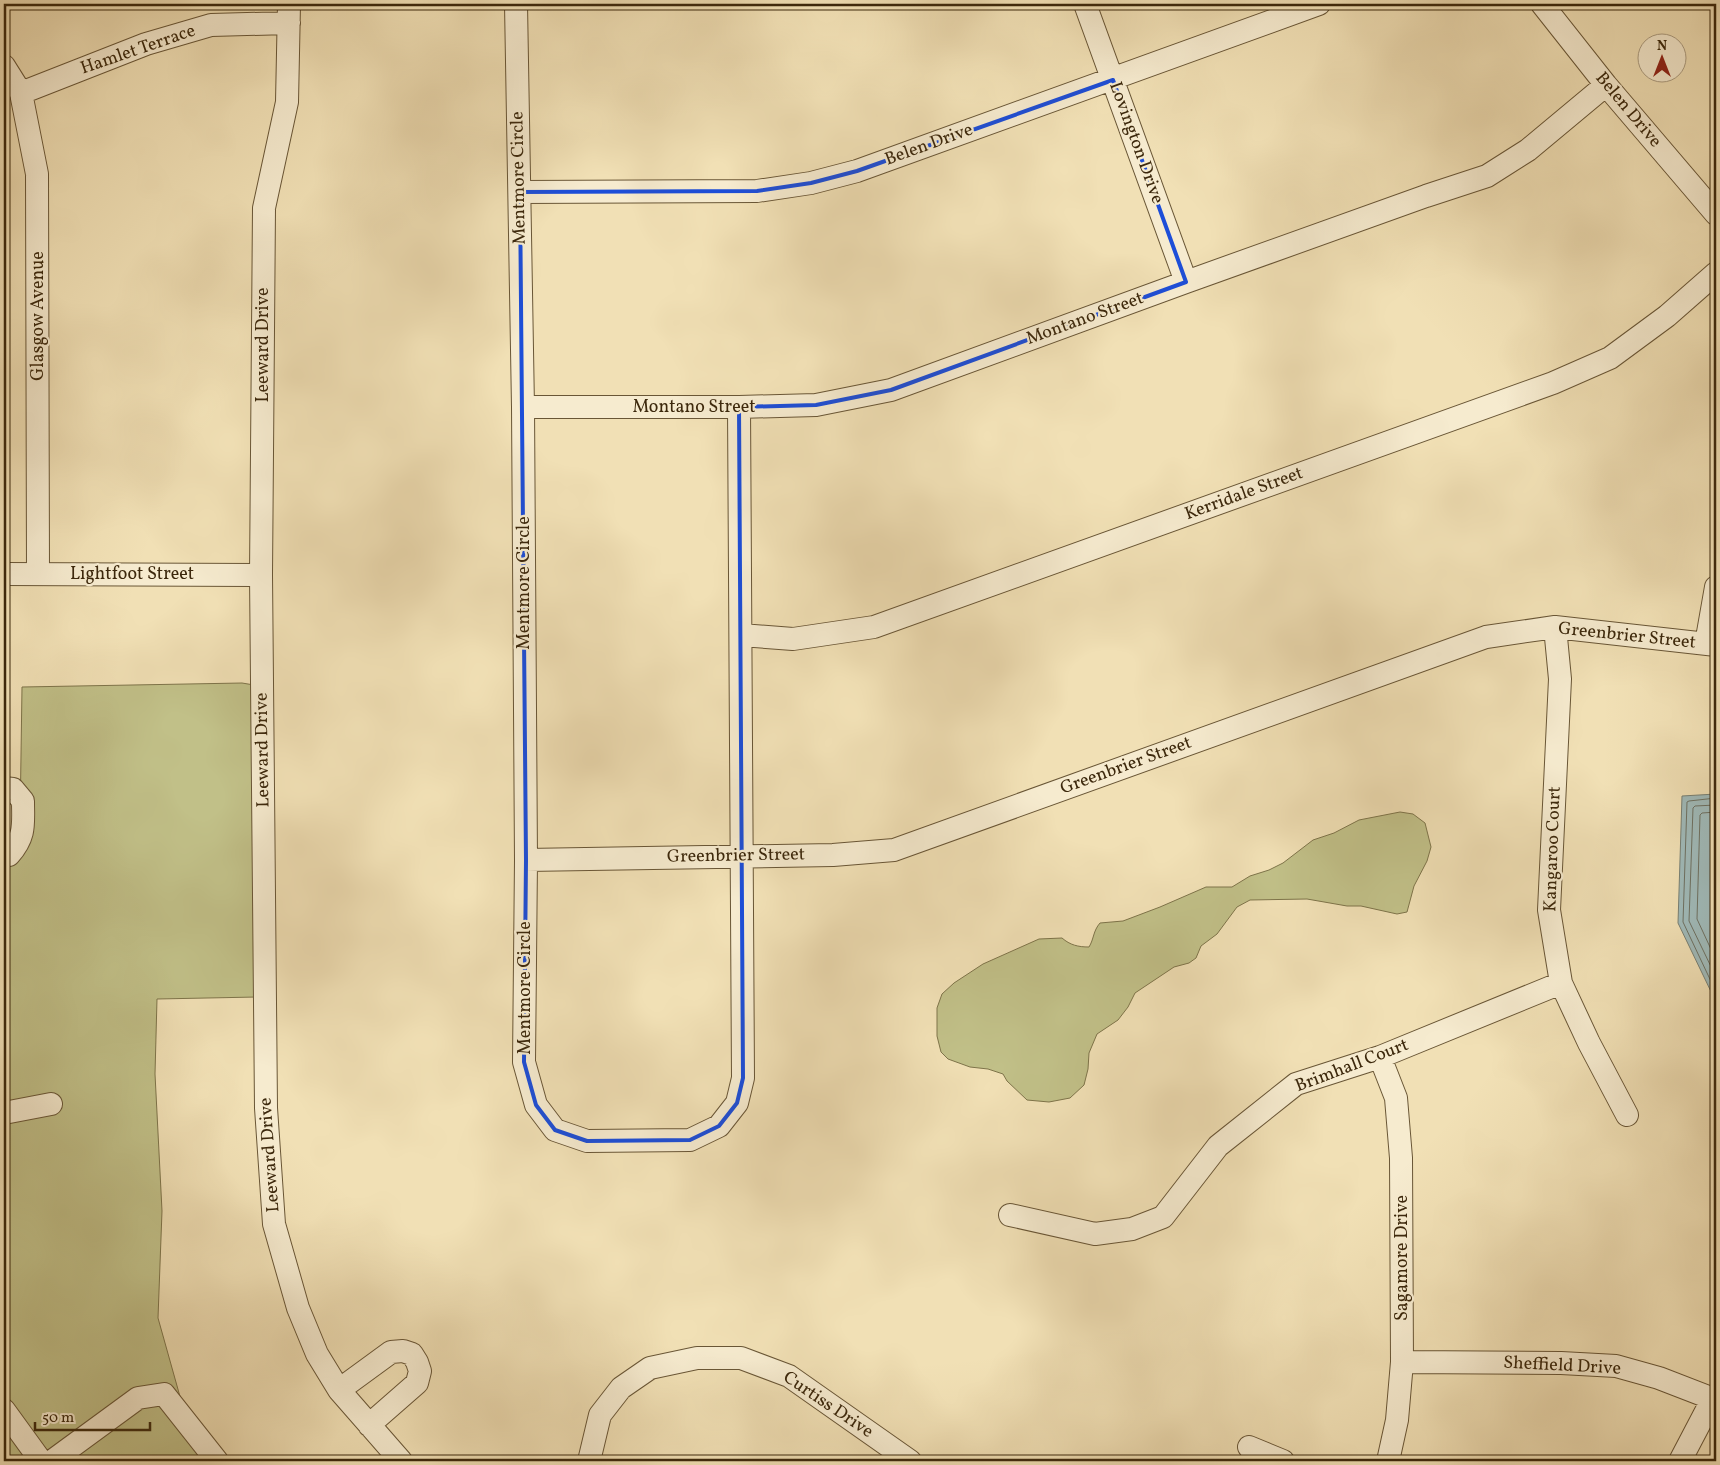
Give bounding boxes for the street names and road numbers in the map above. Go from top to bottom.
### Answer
street label: Hamlet Terrace [77,19,199,81]
street label: Belen Drive [1589,67,1667,153]
street label: Lovington Drive [1102,78,1170,208]
street label: Mentmore Circle [505,111,533,245]
street label: Belen Drive [882,118,976,172]
street label: Glasgow Avenue [26,251,51,381]
street label: Montano Street [1023,286,1147,352]
street label: Leeward Drive [251,287,276,403]
street label: Montano Street [632,395,756,420]
street label: Kerridale Street [1181,461,1307,527]
street label: Mentmore Circle [512,516,537,650]
street label: Lightfoot Street [70,562,194,587]
street label: Greenbrier Street [1557,616,1697,656]
street label: Leeward Drive [249,692,277,808]
street label: Greenbrier Street [1057,731,1195,801]
street label: Kangaroo Court [1538,786,1568,912]
street label: Greenbrier Street [667,842,805,870]
street label: Mentmore Circle [513,921,538,1055]
street label: Brimhall Court [1292,1033,1412,1099]
street label: Leeward Drive [254,1097,286,1213]
street label: Sagamore Drive [1390,1195,1415,1321]
street label: Sheffield Drive [1502,1350,1622,1382]
street label: Curtiss Drive [778,1366,878,1444]

